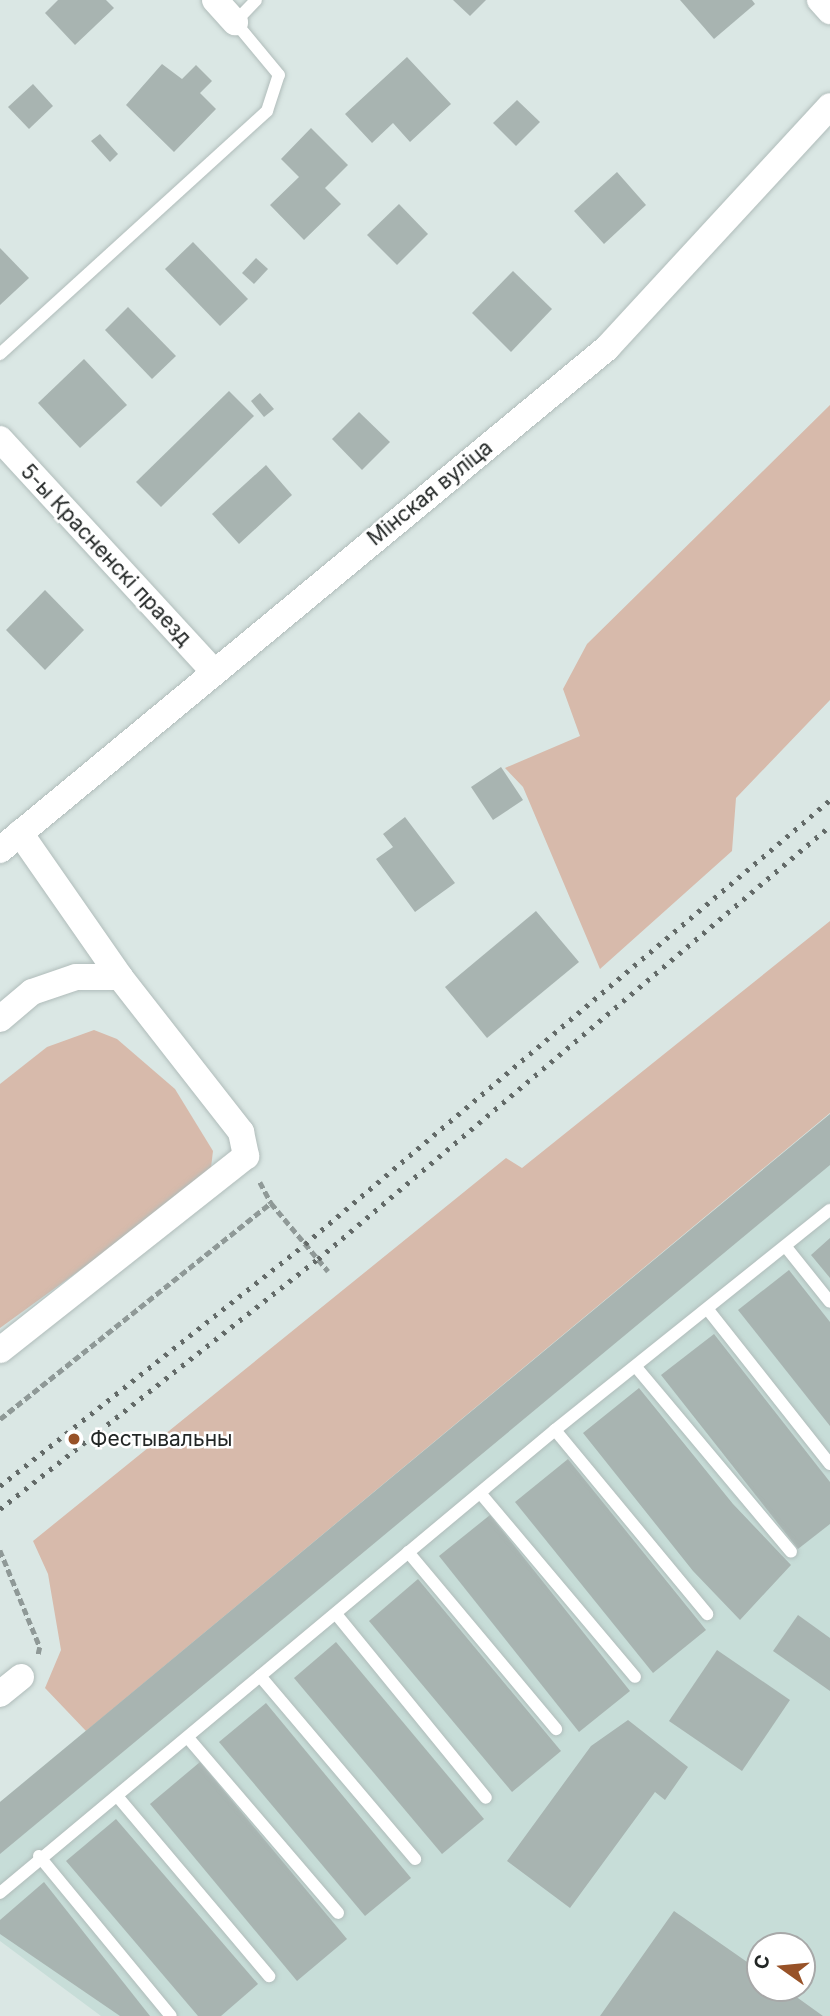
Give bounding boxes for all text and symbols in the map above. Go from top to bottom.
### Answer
street label: Мінская вуліца [362,435,498,551]
street label: 5-ы Красненскі праезд [15,459,197,651]
place label: Фестывальны [90,1426,233,1452]
marker: Фестывальны [64,1429,84,1449]
north arrow [746,1932,816,2002]
text: С [749,1952,775,1972]

